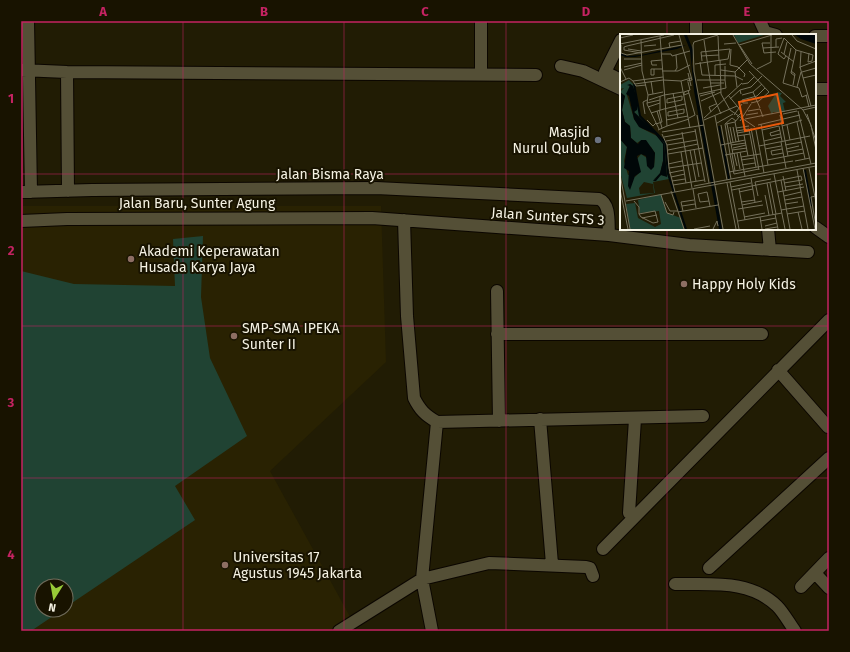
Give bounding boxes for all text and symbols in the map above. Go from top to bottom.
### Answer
text: A [98,4,107,19]
text: B [260,4,268,19]
text: C [421,4,429,19]
text: D [582,4,591,19]
text: E [744,4,751,19]
inset map [620,34,816,230]
text: 1 [8,91,14,106]
place label: Masjid Nurul Qulub [513,124,590,157]
marker: Masjid Nurul Qulub [593,135,603,145]
street label: Jalan Bisma Raya [276,166,384,183]
street label: Jalan Baru, Sunter Agung [119,195,276,212]
street label: Jalan Sunter STS 3 [491,204,605,229]
text: 2 [8,243,15,258]
place label: Akademi Keperawatan Husada Karya Jaya [139,243,280,276]
marker: Akademi Keperawatan Husada Karya Jaya [126,254,136,264]
place label: Happy Holy Kids [692,276,796,293]
marker: Happy Holy Kids [679,279,689,289]
place label: SMP-SMA IPEKA Sunter II [242,320,340,353]
marker: SMP-SMA IPEKA Sunter II [229,331,239,341]
text: 3 [7,395,15,410]
text: 4 [7,547,15,562]
place label: Universitas 17 Agustus 1945 Jakarta [233,549,362,582]
marker: Universitas 17 Agustus 1945 Jakarta [220,560,230,570]
north arrow [34,578,74,618]
text: N [47,600,57,614]

